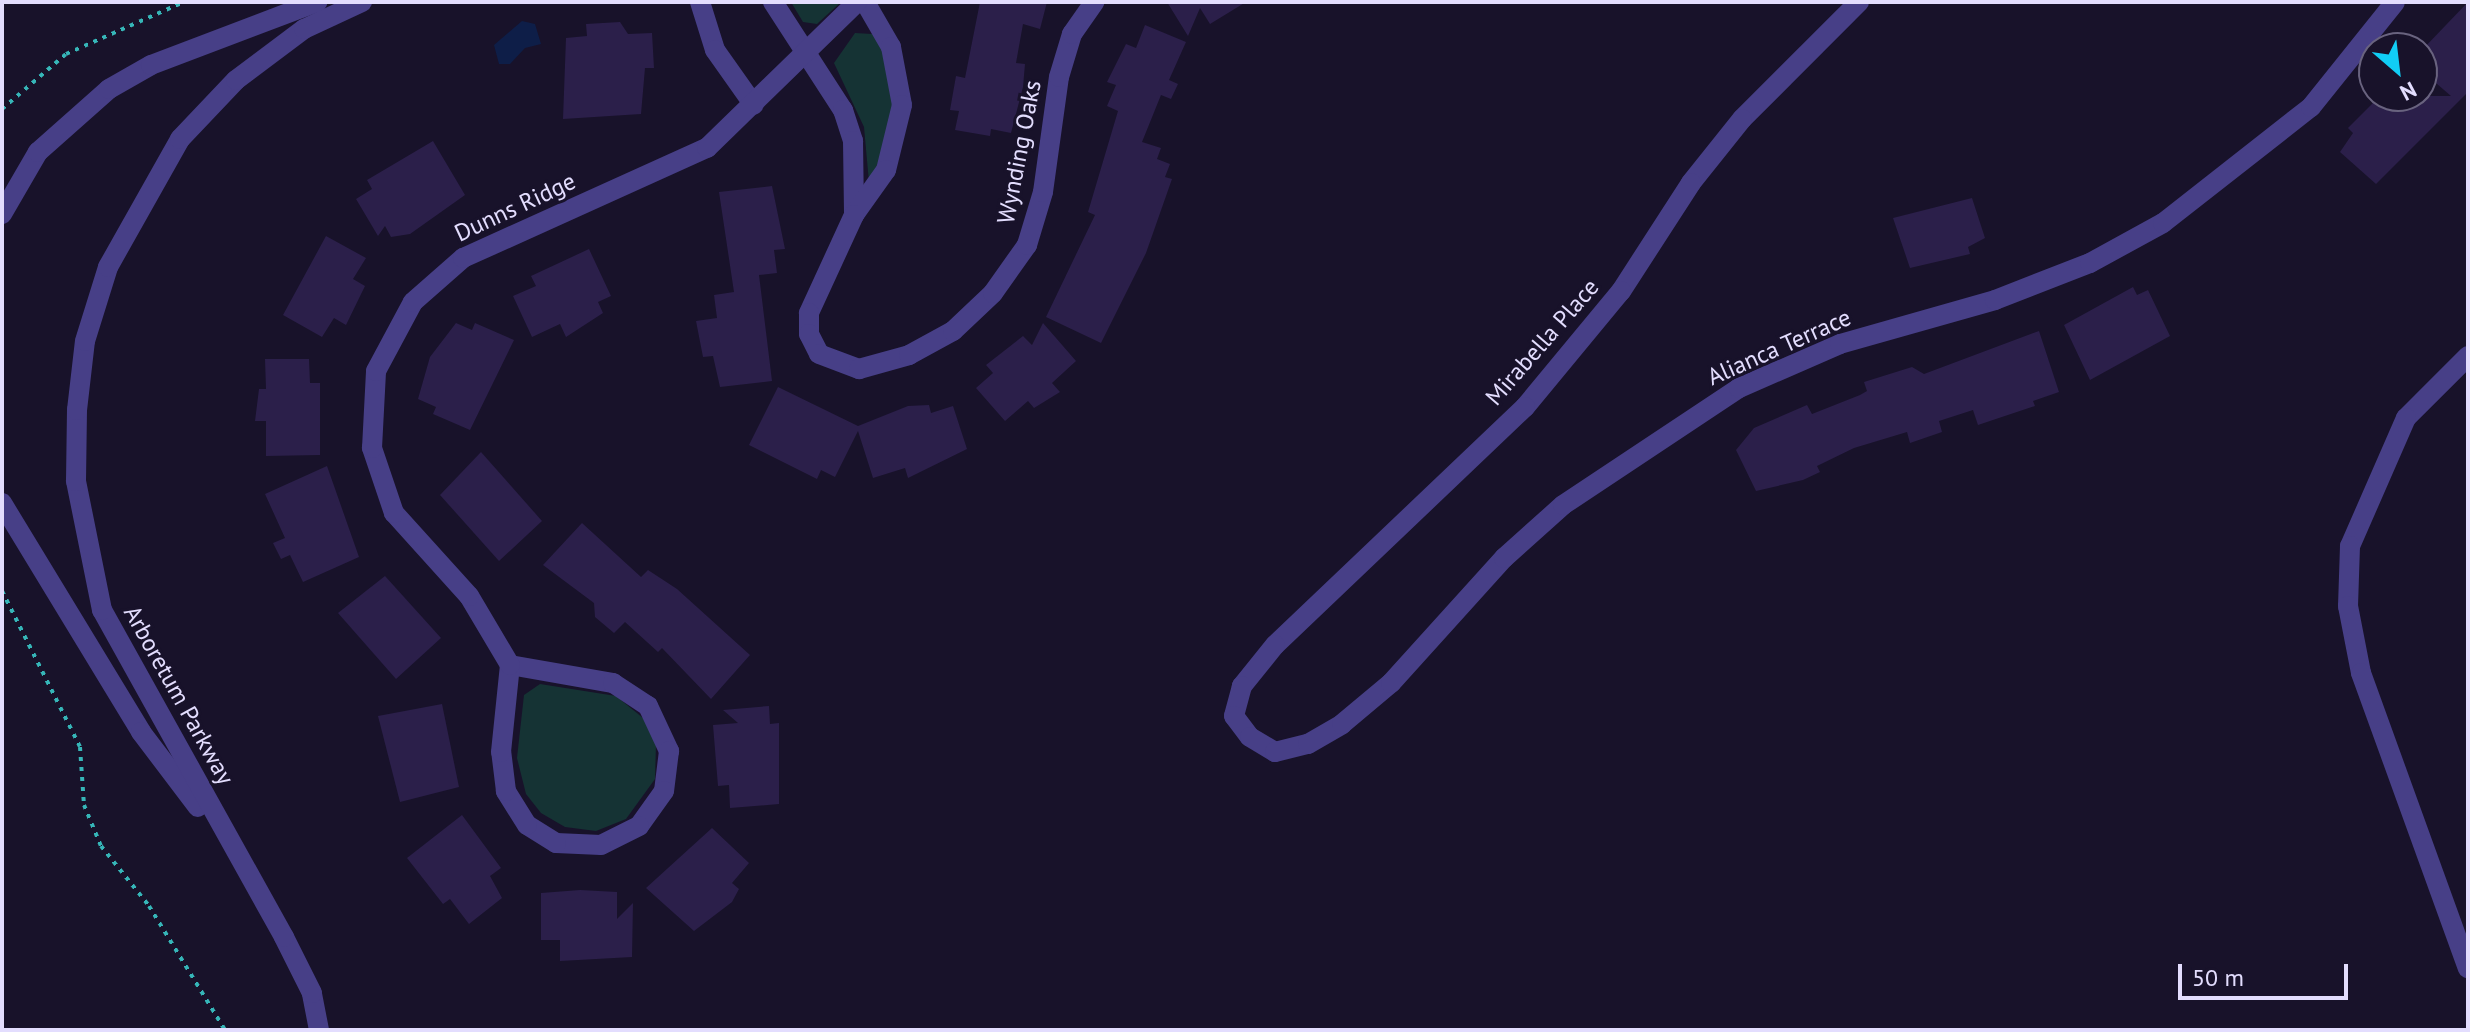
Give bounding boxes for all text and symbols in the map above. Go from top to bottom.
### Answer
north arrow [2358,32,2438,112]
text: N [2395,76,2421,107]
street label: Wynding Oaks [991,78,1047,226]
street label: Dunns Ridge [450,166,580,248]
street label: Mirabella Place [1479,273,1605,411]
street label: Alianca Terrace [1702,302,1856,392]
street label: Arboretum Parkway [118,600,240,790]
scale bar [2182,948,2352,998]
text: 50 m [2192,962,2244,993]

